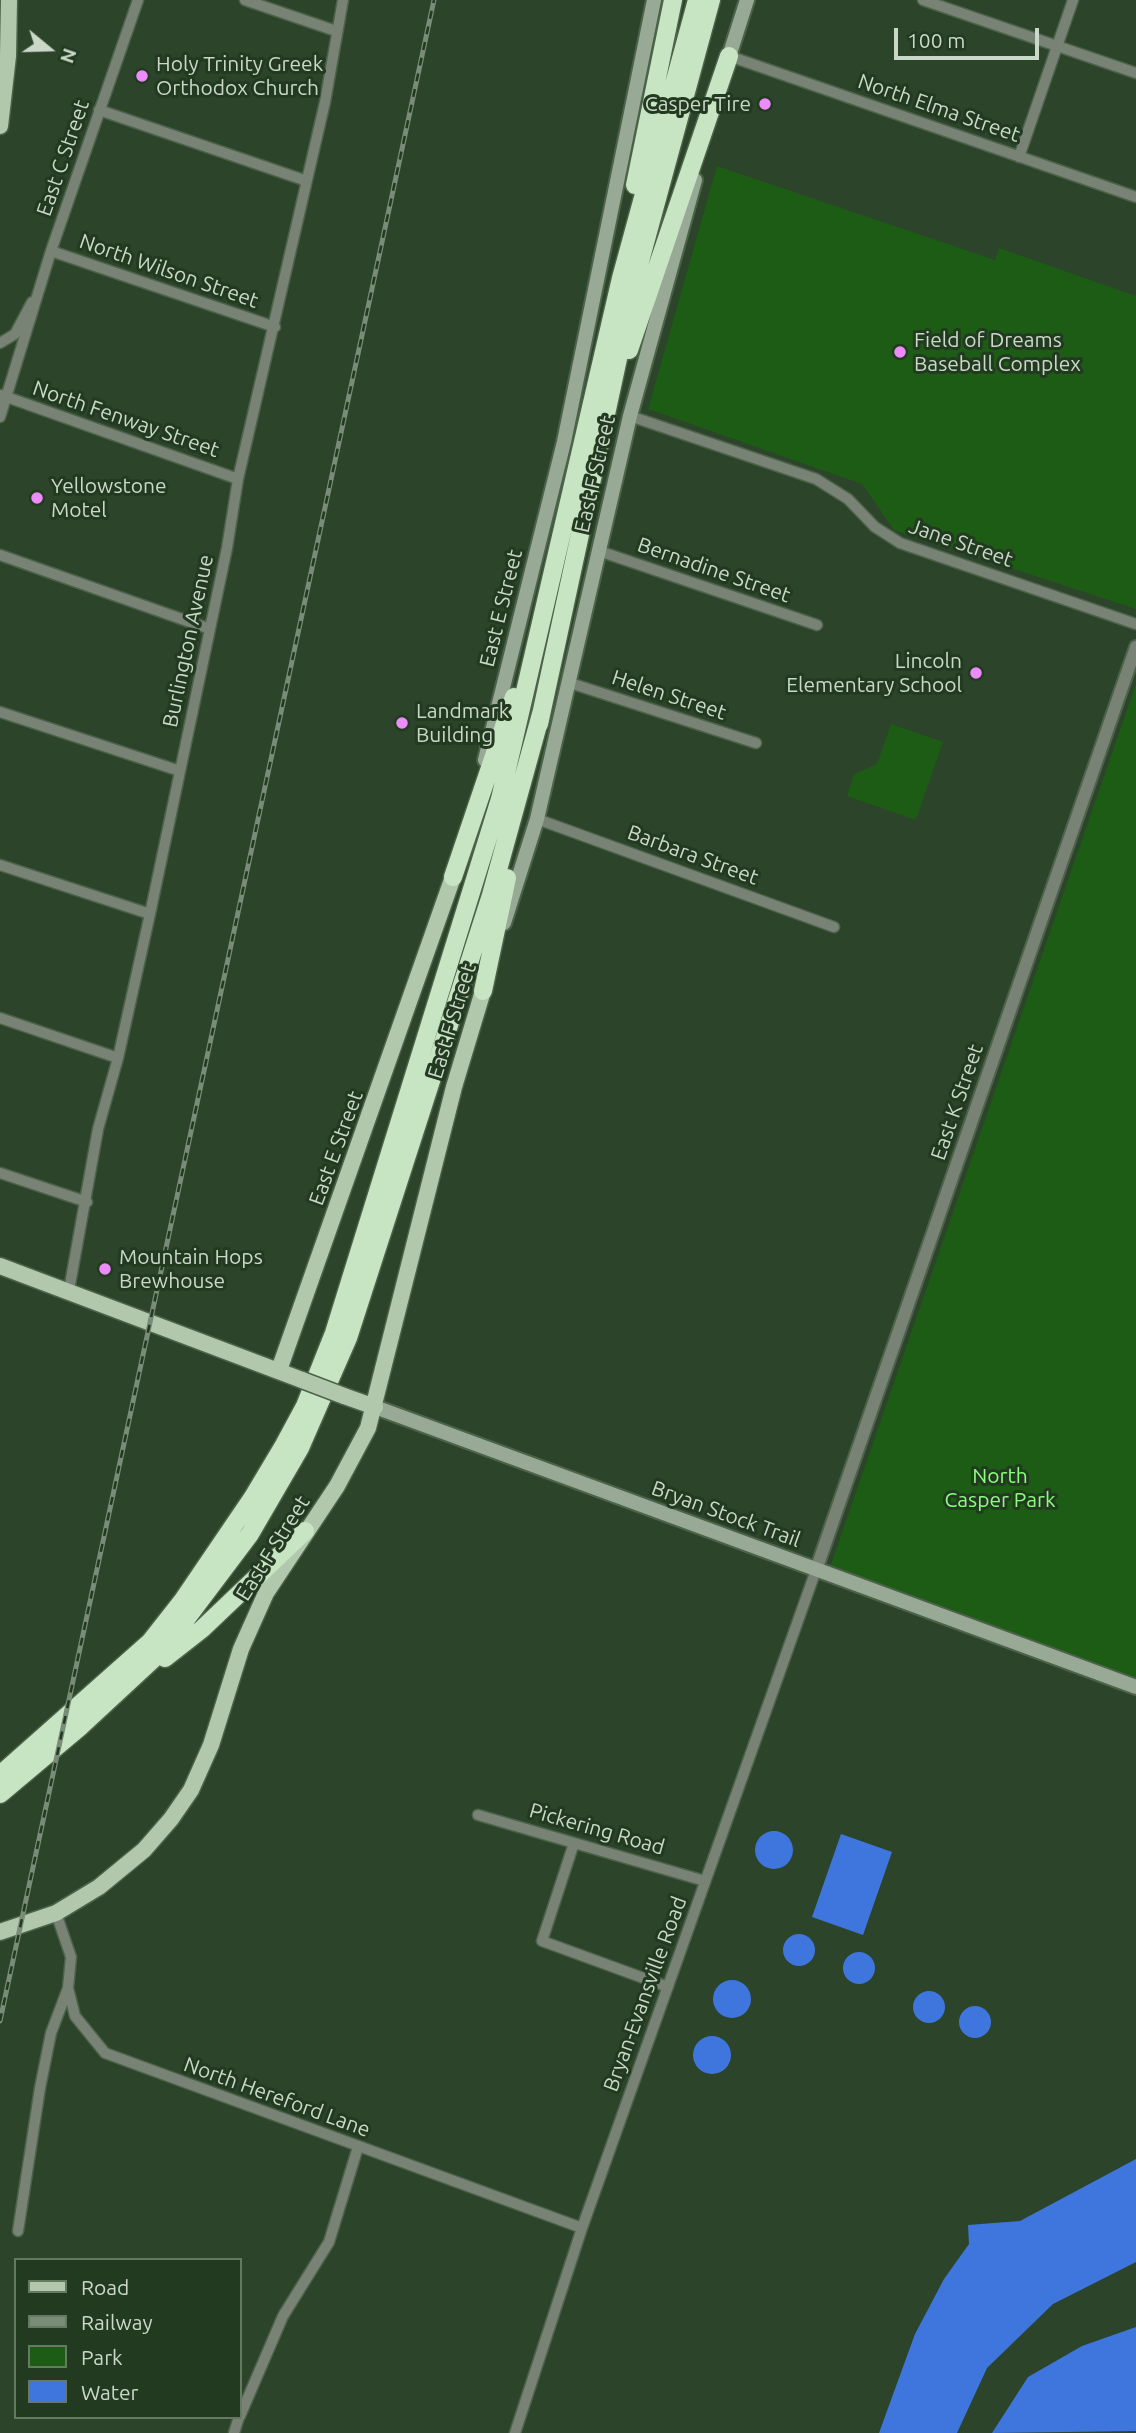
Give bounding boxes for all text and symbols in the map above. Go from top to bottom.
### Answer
north arrow [14,14,84,84]
scale bar [898,14,1043,58]
text: 100 m [907,28,965,52]
text: N [56,46,82,66]
place label: Holy Trinity Greek Orthodox Church [156,51,323,101]
marker: Holy Trinity Greek Orthodox Church [134,68,150,84]
street label: North Elma Street [855,68,1023,148]
place label: Casper Tire [645,91,751,117]
marker: Casper Tire [757,96,773,112]
street label: East C Street [31,97,95,219]
street label: North Wilson Street [76,229,262,313]
place label: Field of Dreams Baseball Complex [914,327,1081,377]
marker: Field of Dreams Baseball Complex [892,344,908,360]
street label: North Fenway Street [29,375,223,463]
street label: East F Street [569,413,621,535]
place label: Yellowstone Motel [51,473,167,523]
marker: Yellowstone Motel [29,490,45,506]
street label: Jane Street [906,513,1016,573]
street label: Bernadine Street [634,532,794,608]
street label: East E Street [474,547,528,669]
street label: Burlington Avenue [157,552,219,730]
place label: Lincoln Elementary School [786,648,962,698]
street label: Helen Street [609,665,729,725]
marker: Lincoln Elementary School [968,665,984,681]
place label: Landmark Building [416,698,509,748]
marker: Landmark Building [394,715,410,731]
street label: Barbara Street [624,820,762,890]
street label: East F Street [423,960,481,1082]
street label: East K Street [925,1041,989,1163]
street label: East E Street [304,1087,368,1209]
place label: Mountain Hops Brewhouse [119,1244,263,1294]
marker: Mountain Hops Brewhouse [97,1261,113,1277]
park label: North Casper Park [944,1463,1056,1513]
street label: Bryan Stock Trail [648,1475,804,1553]
street label: East F Street [231,1491,315,1605]
street label: Pickering Road [526,1798,668,1860]
street label: Bryan-Evansville Road [598,1893,692,2095]
street label: North Hereford Lane [180,2052,374,2142]
legend [14,2258,242,2419]
text: Road [81,2275,129,2299]
text: Railway [81,2310,153,2334]
text: Park [81,2345,123,2369]
text: Water [81,2380,139,2404]

